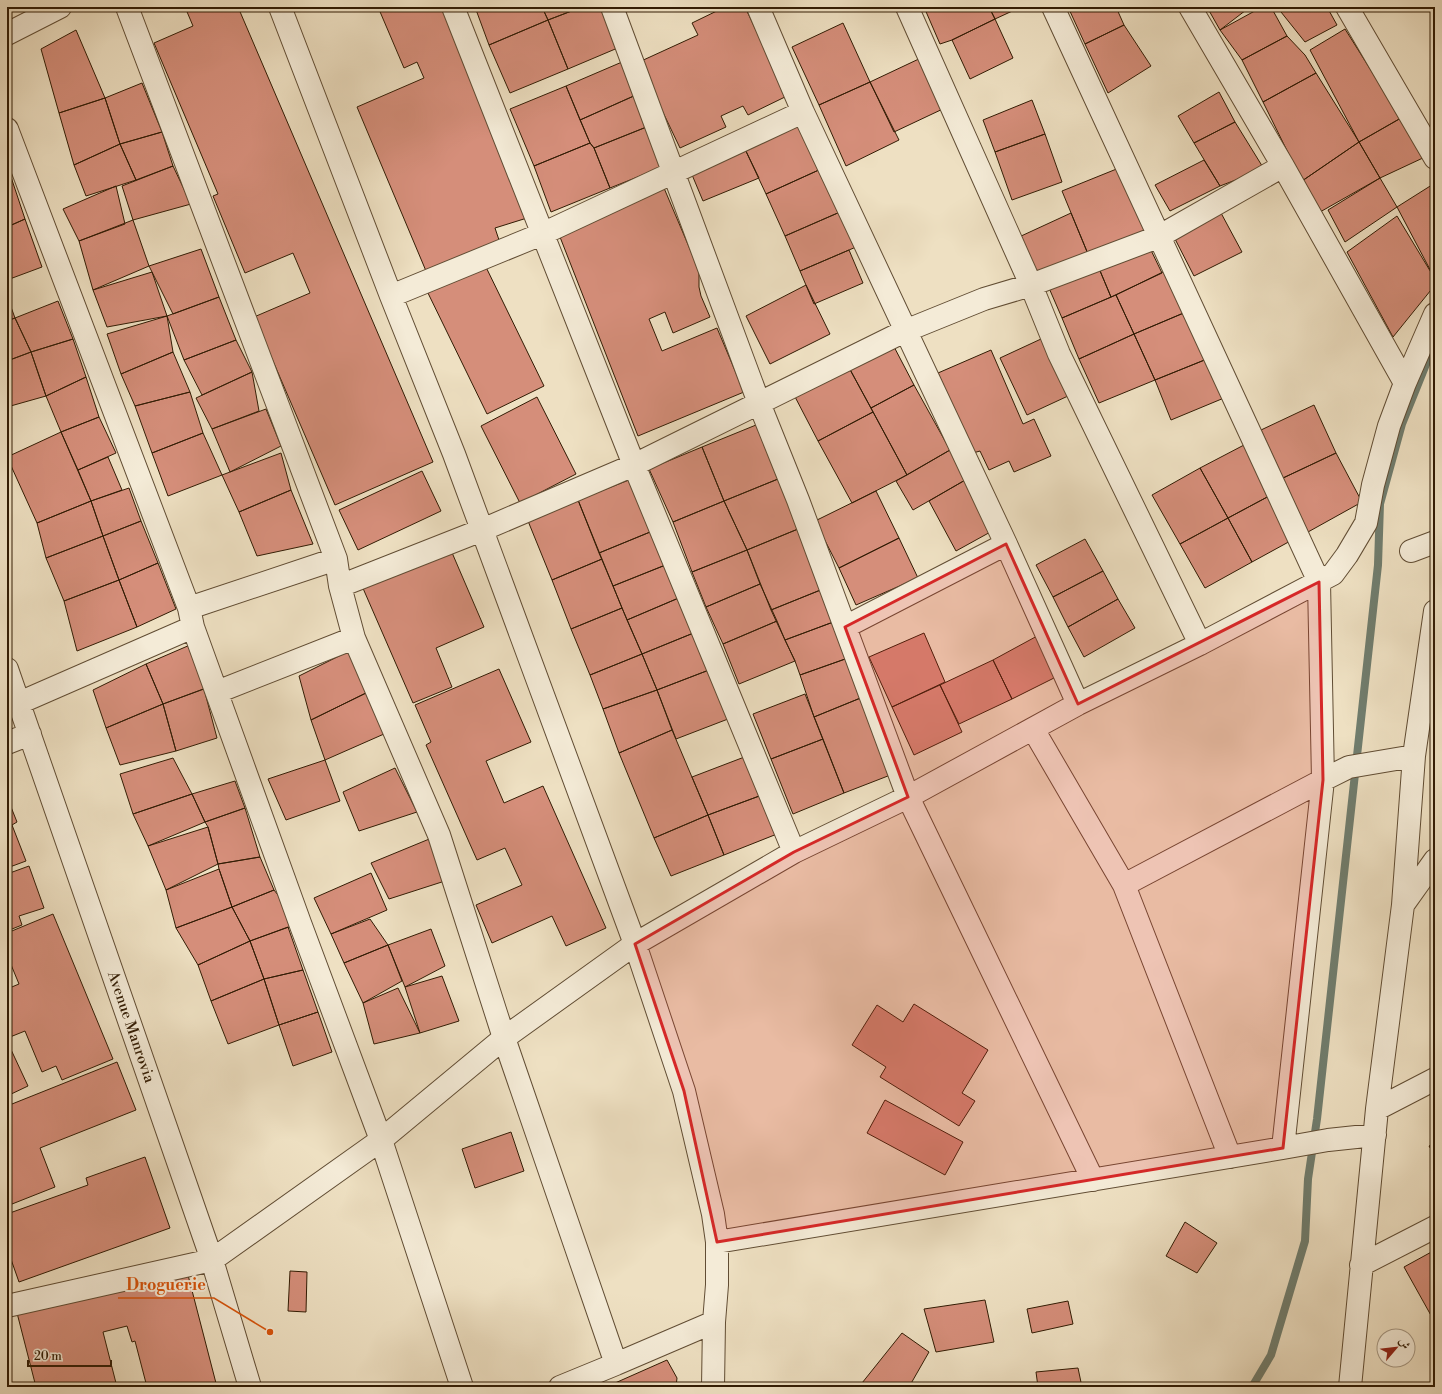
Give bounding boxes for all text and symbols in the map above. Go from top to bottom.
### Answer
street label: Avenue Manrovia [103,968,159,1086]
callout: Droguerie [118,1270,214,1298]
text: Droguerie [126,1275,206,1295]
north arrow [1376,1328,1416,1368]
text: ش [1395,1336,1413,1352]
scale bar [28,1342,111,1368]
text: 20 m [34,1349,62,1364]

